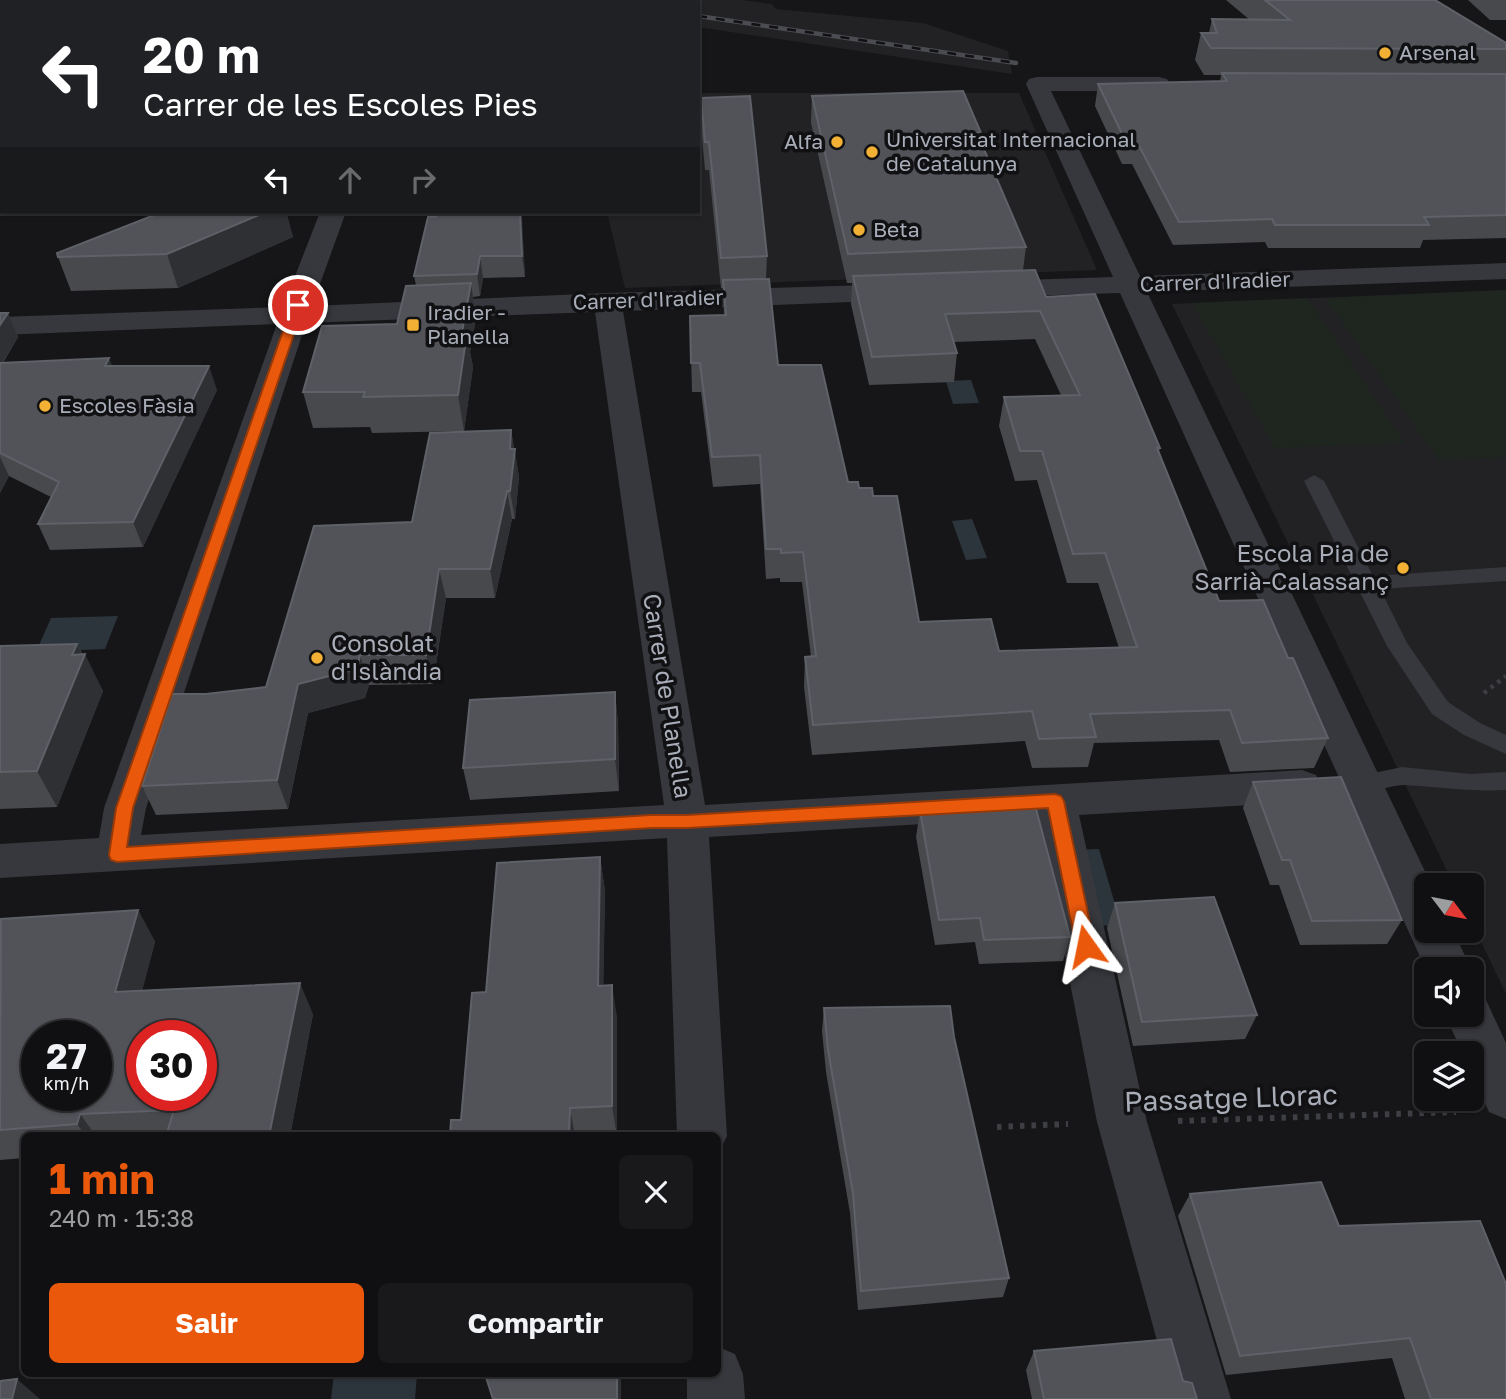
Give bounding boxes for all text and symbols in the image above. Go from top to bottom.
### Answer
text: 20 m [143,25,260,84]
icon: left [28,28,119,119]
place label: Arsenal [1399,39,1476,65]
marker: Arsenal [1377,45,1393,61]
text: Carrer de les Escoles Pies [143,85,538,123]
place label: Universitat Internacional de Catalunya [886,126,1136,176]
place label: Alfa [784,128,823,154]
marker: Alfa [829,134,845,150]
marker: Universitat Internacional de Catalunya [864,144,880,160]
icon: left [258,161,296,199]
icon: ahead [331,161,369,199]
icon: right [404,161,442,199]
place label: Beta [873,216,920,242]
marker: Beta [851,222,867,238]
street label: Carrer d'Iradier [1139,265,1291,297]
pin [268,275,328,335]
street label: Carrer d'Iradier [572,283,724,315]
icon: arrive [279,286,317,324]
place label: Iradier - Planella [427,299,510,349]
marker: Iradier - Planella [405,317,421,333]
place label: Escoles Fàsia [59,392,195,418]
marker: Escoles Fàsia [37,398,53,414]
place label: Escola Pia de Sarrià-Calassanç [1194,538,1389,595]
marker: Escola Pia de Sarrià-Calassanç [1395,560,1411,576]
street label: Carrer de Planella [638,591,699,800]
place label: Consolat d'Islàndia [331,628,442,685]
marker: Consolat d'Islàndia [309,650,325,666]
north arrow [1414,873,1484,943]
map controls [1414,873,1484,1111]
position arrow [1049,909,1123,983]
button: sound [1414,957,1484,1027]
speed limit sign: 30 [126,1020,217,1111]
text: 27 [46,1035,87,1077]
button: layers [1414,1041,1484,1111]
text: km/h [44,1072,89,1094]
street label: Passatge Llorac [1124,1077,1338,1118]
text: 1 min [49,1153,155,1203]
button: close [619,1155,693,1229]
text: 240 m · 15:38 [49,1204,194,1232]
button: Salir [49,1283,364,1363]
button: Compartir [378,1283,693,1363]

